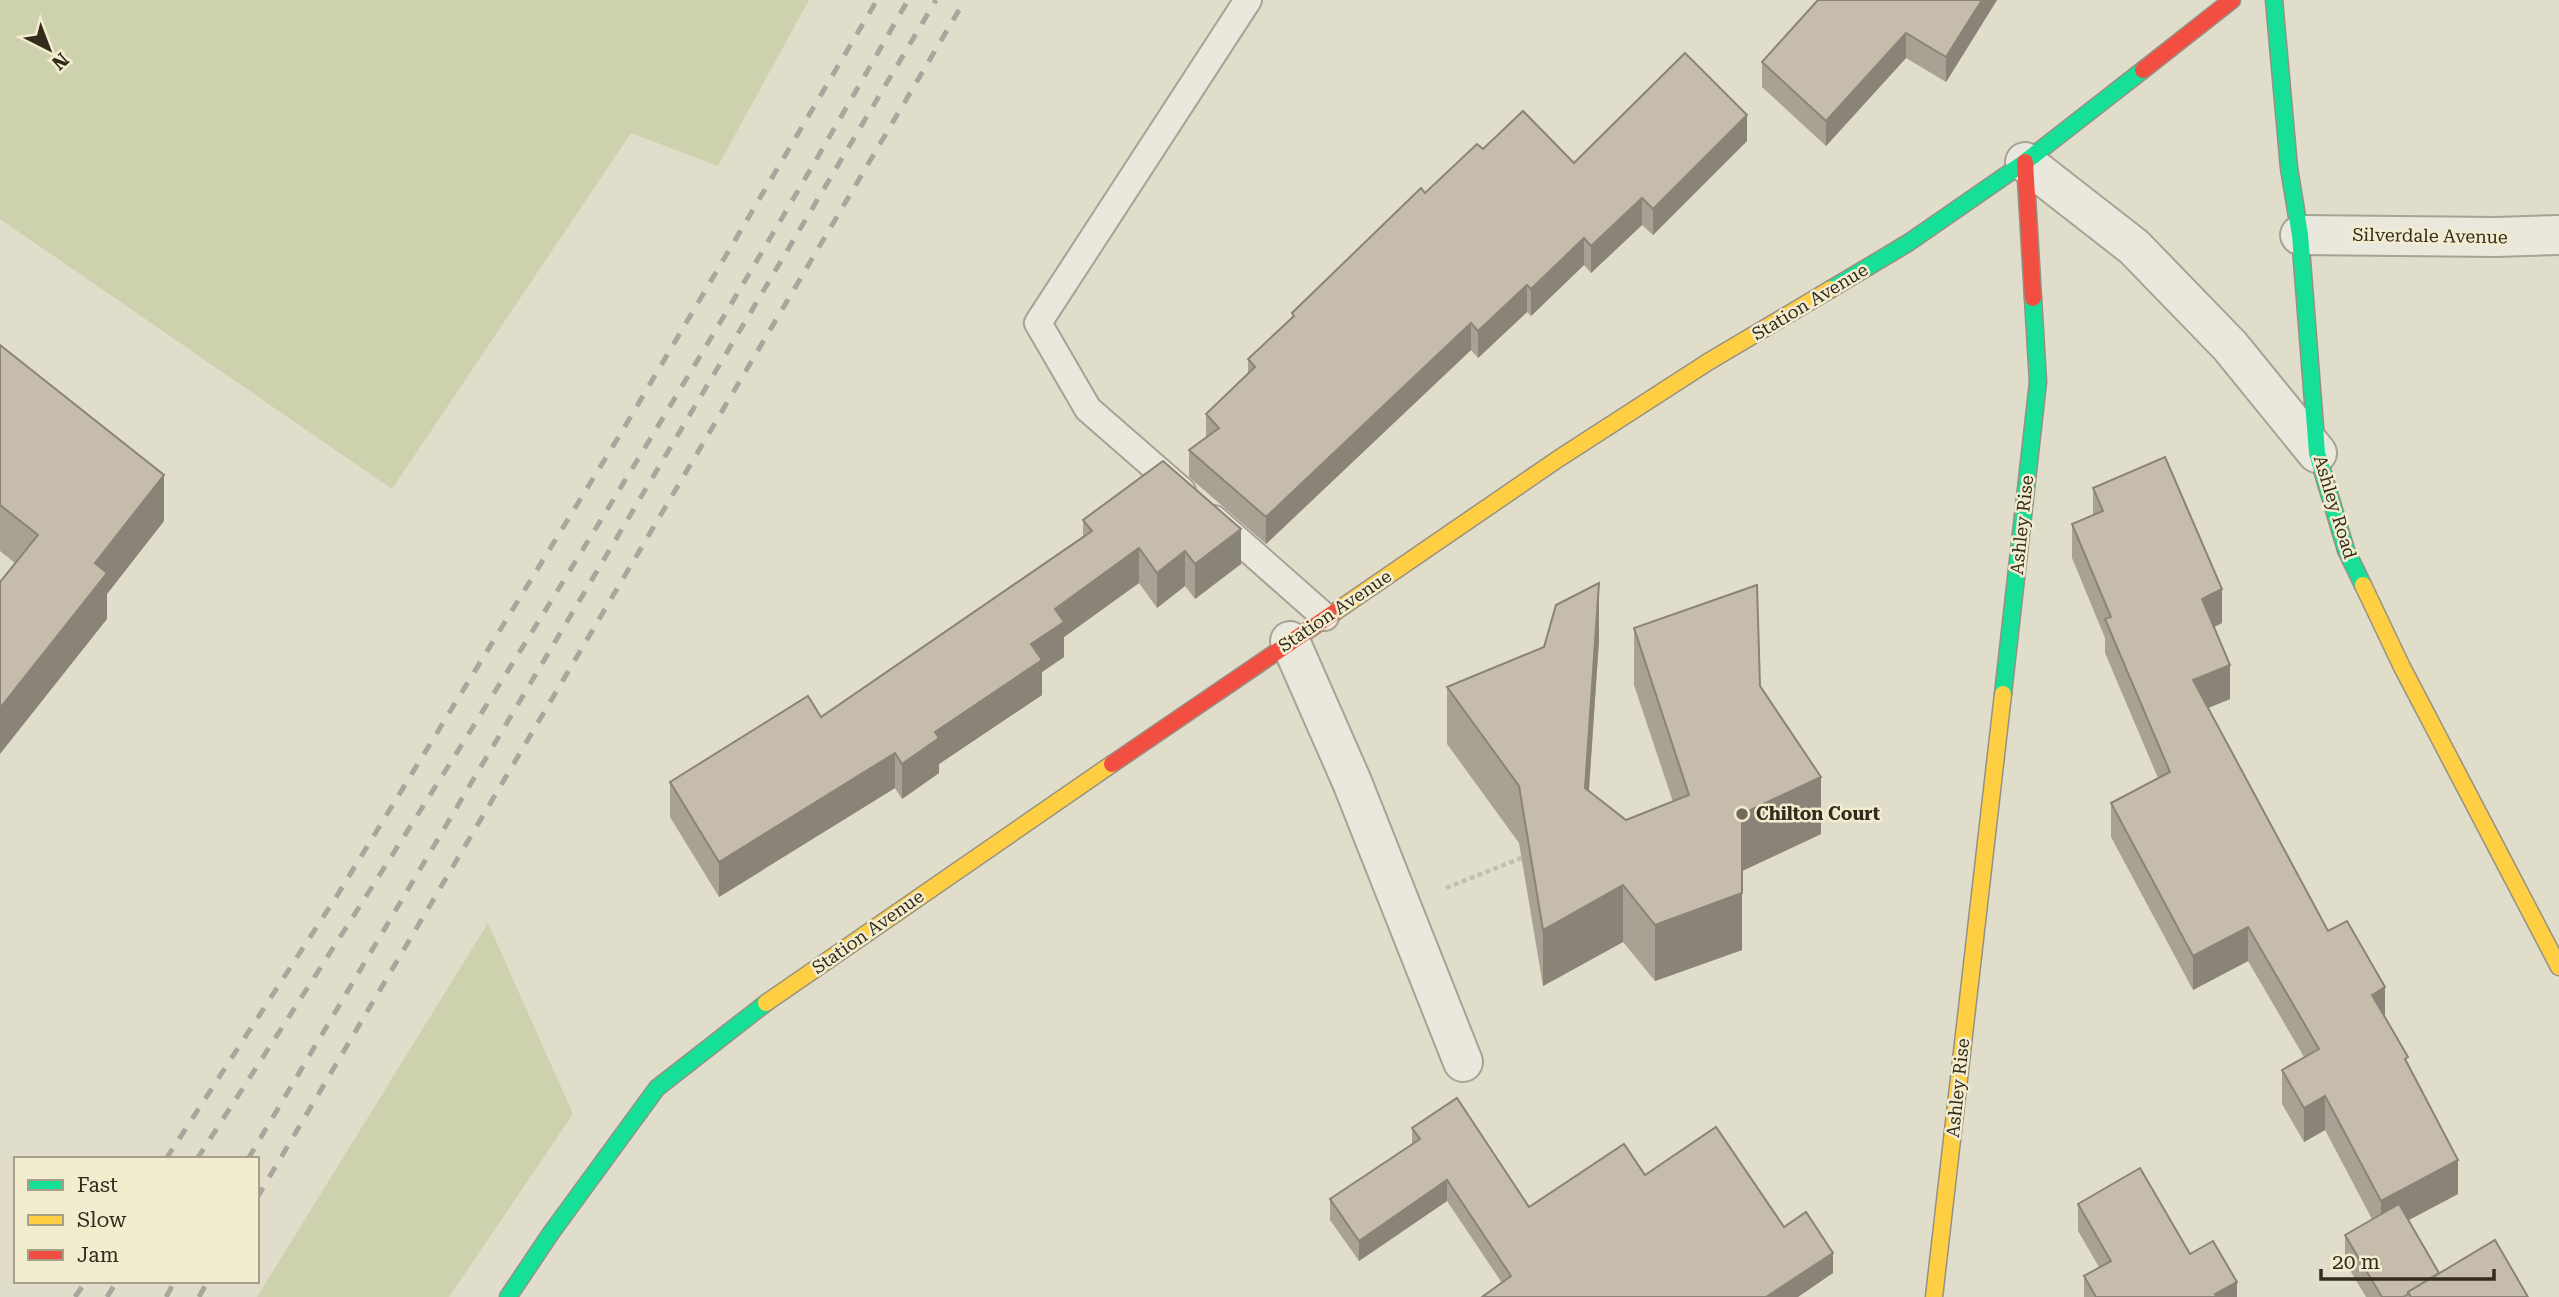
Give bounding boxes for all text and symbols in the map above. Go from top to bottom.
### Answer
north arrow [14,14,84,84]
text: N [47,48,73,75]
street label: Silverdale Avenue [2352,224,2508,247]
street label: Station Avenue [1748,259,1872,344]
street label: Ashley Road [2310,452,2361,562]
street label: Ashley Rise [2006,474,2037,576]
street label: Station Avenue [1274,565,1395,656]
place label: Chilton Court [1756,803,1880,824]
marker: Chilton Court [1734,806,1750,822]
street label: Station Avenue [808,885,928,978]
street label: Ashley Rise [1942,1037,1973,1139]
legend [14,1157,259,1283]
text: Fast [77,1173,118,1197]
text: Slow [77,1208,127,1232]
scale bar [2321,1238,2494,1282]
text: Jam [77,1243,119,1267]
text: 20 m [2332,1250,2380,1274]

